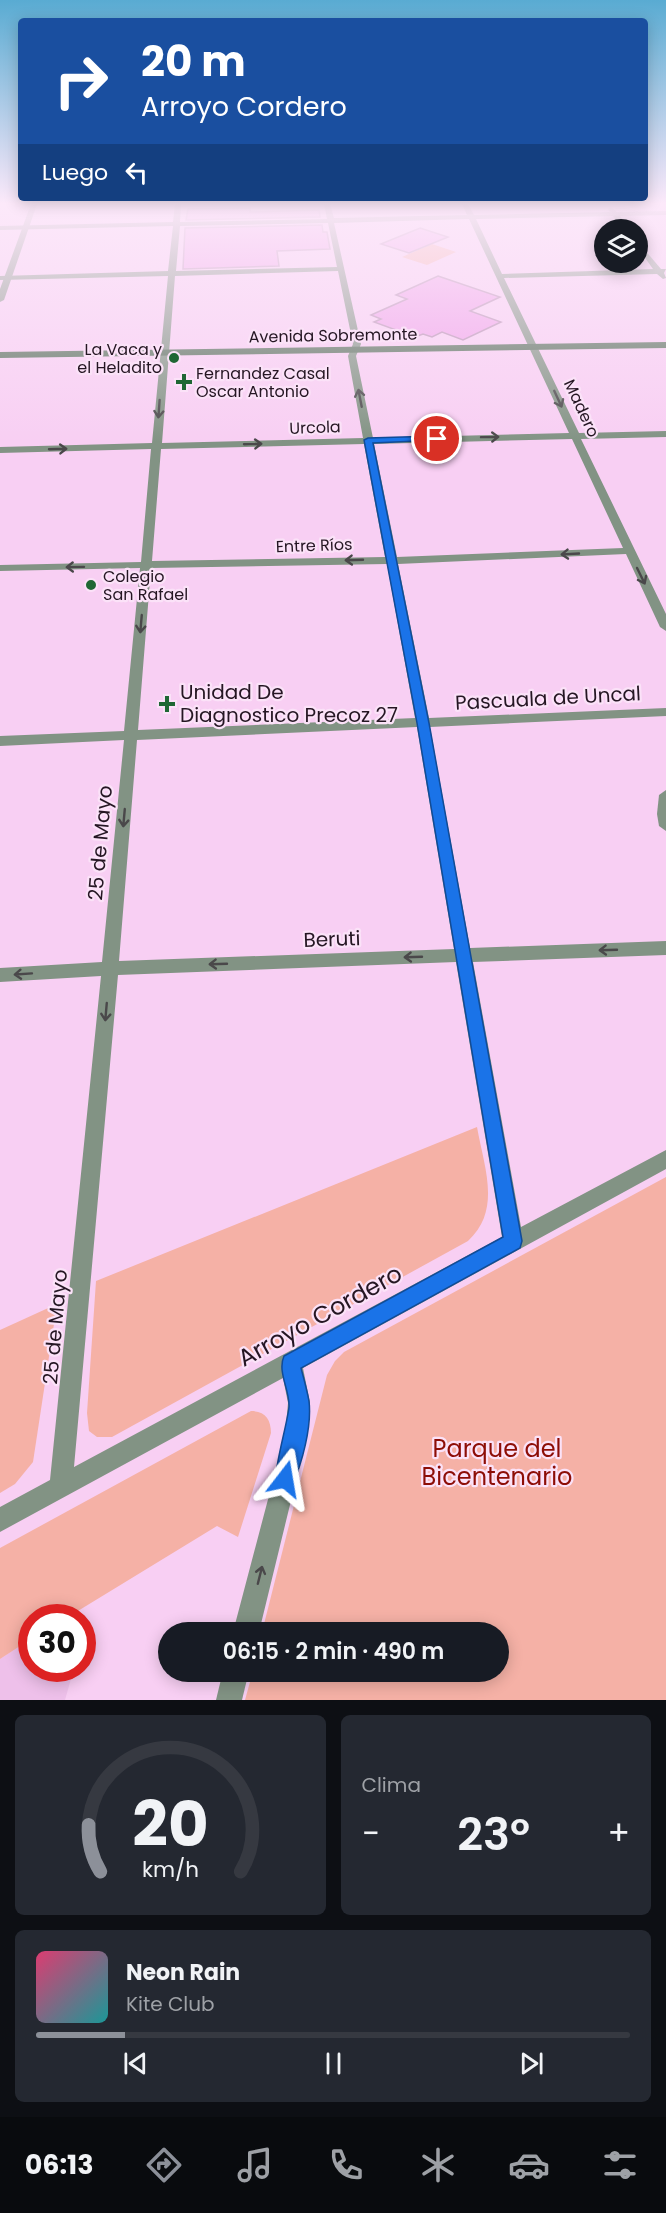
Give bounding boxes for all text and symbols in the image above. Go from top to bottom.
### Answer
text: 20 m [141,32,246,91]
icon: right [42,42,120,120]
text: Arroyo Cordero [141,88,347,125]
icon: left [120,156,153,189]
text: Luego [42,157,108,188]
map controls [594,219,648,273]
button: layers [594,219,648,273]
street label: Avenida Sobremonte [248,323,418,348]
place label: La Vaca y el Heladito [77,338,162,379]
marker: La Vaca y el Heladito [167,351,181,365]
place label: Fernandez Casal Oscar Antonio [196,362,330,403]
marker: Fernandez Casal Oscar Antonio [177,375,191,389]
street label: Madero [558,375,605,441]
one-way arrow [354,389,365,409]
one-way arrow [552,390,564,408]
one-way arrow [153,398,164,418]
pin [411,413,462,464]
street label: Urcola [289,415,341,440]
icon: arrive [420,422,453,455]
one-way arrow [480,432,500,443]
one-way arrow [243,438,263,449]
one-way arrow [48,443,68,455]
street label: Entre Ríos [275,533,353,558]
one-way arrow [561,548,581,559]
one-way arrow [345,554,365,566]
one-way arrow [66,561,86,573]
place label: Colegio San Rafael [103,565,188,606]
one-way arrow [635,567,647,585]
marker: Colegio San Rafael [84,578,98,592]
one-way arrow [135,613,146,633]
place label: Unidad De Diagnostico Precoz 27 [180,678,398,729]
street label: Pascuala de Uncal [454,679,642,717]
marker: Unidad De Diagnostico Precoz 27 [158,695,176,713]
street label: 25 de Mayo [81,784,119,902]
one-way arrow [118,808,129,828]
street label: Beruti [303,924,361,954]
one-way arrow [598,945,618,956]
one-way arrow [403,952,423,963]
one-way arrow [208,958,228,970]
one-way arrow [14,968,34,979]
one-way arrow [100,1002,111,1022]
street label: Arroyo Cordero [232,1257,408,1374]
street label: 25 de Mayo [36,1268,74,1386]
park label: Parque del Bicentenario [422,1432,572,1493]
position arrow [253,1447,317,1511]
one-way arrow [255,1566,267,1585]
speed limit sign: 30 [18,1604,96,1682]
text: 06:15 · 2 min · 490 m [223,1636,444,1667]
text: Clima [362,1771,421,1799]
text: 20 [132,1780,208,1868]
text: 23° [457,1803,530,1866]
text: − [362,1810,380,1857]
text: + [607,1810,630,1857]
text: km/h [142,1854,199,1885]
text: Neon Rain [126,1957,240,1988]
text: Kite Club [126,1990,215,2018]
icon: previous [119,2047,152,2080]
icon: pause [317,2047,350,2080]
icon: next [515,2047,548,2080]
icon: directions [143,2144,185,2186]
icon: music [234,2144,276,2186]
icon: phone [325,2144,367,2186]
icon: climate [417,2144,459,2186]
icon: car [508,2144,550,2186]
icon: filters [599,2144,641,2186]
text: 06:13 [25,2146,94,2183]

